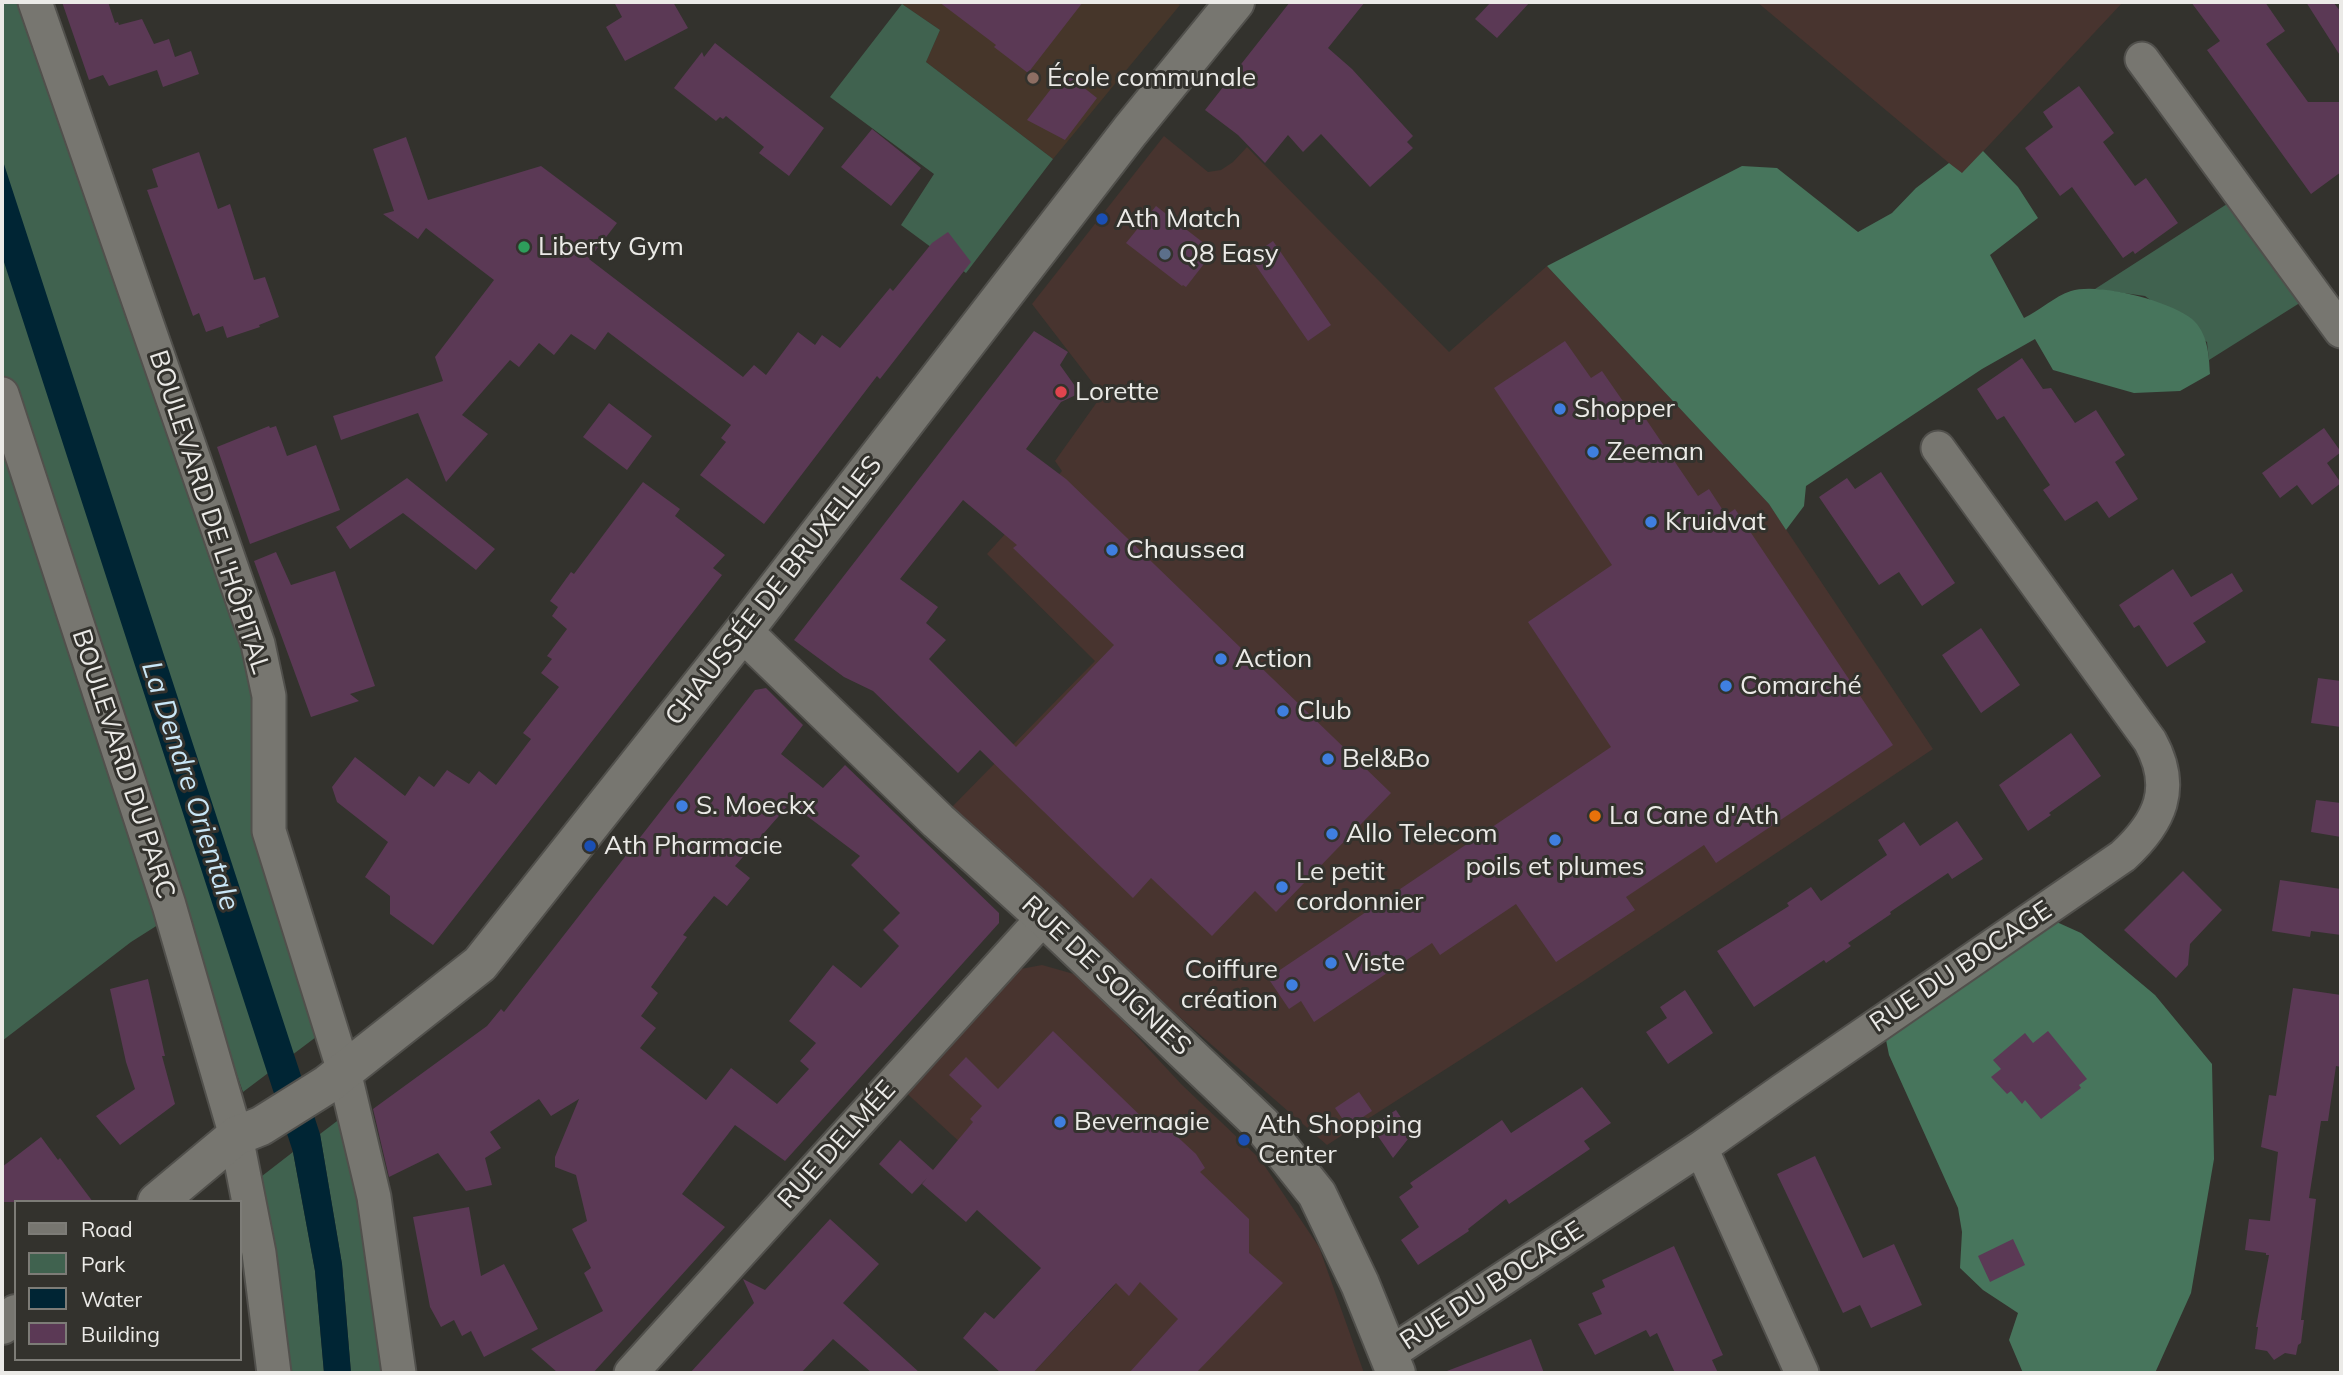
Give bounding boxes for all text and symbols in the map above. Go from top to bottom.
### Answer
place label: École communale [1047,62,1256,94]
marker: École communale [1025,70,1041,86]
place label: Ath Match [1116,203,1241,235]
marker: Ath Match [1094,211,1110,227]
place label: Liberty Gym [538,231,684,263]
place label: Q8 Easy [1179,238,1279,270]
marker: Liberty Gym [516,239,532,255]
marker: Q8 Easy [1157,246,1173,262]
street label: BOULEVARD DE L'HÔPITAL [142,346,276,678]
place label: Lorette [1075,376,1159,408]
marker: Lorette [1053,384,1069,400]
place label: Shopper [1574,393,1675,425]
marker: Shopper [1552,401,1568,417]
place label: Zeeman [1607,436,1704,468]
marker: Zeeman [1585,444,1601,460]
street label: CHAUSSÉE DE BRUXELLES [659,450,889,732]
place label: Kruidvat [1665,506,1766,538]
marker: Kruidvat [1643,514,1659,530]
place label: Chaussea [1126,534,1245,566]
marker: Chaussea [1104,542,1120,558]
street label: BOULEVARD DU PARC [65,626,181,902]
place label: Action [1235,643,1312,675]
marker: Action [1213,651,1229,667]
water label: La Dendre Orientale [134,657,246,915]
place label: Comarché [1740,670,1862,702]
marker: Comarché [1718,678,1734,694]
place label: Club [1297,695,1352,727]
marker: Club [1275,703,1291,719]
place label: Bel&Bo [1342,743,1430,775]
marker: Bel&Bo [1320,751,1336,767]
place label: S. Moeckx [696,790,816,822]
marker: S. Moeckx [674,798,690,814]
place label: La Cane d'Ath [1609,800,1779,832]
marker: La Cane d'Ath [1587,808,1603,824]
place label: Allo Telecom [1346,818,1498,850]
marker: Allo Telecom [1324,826,1340,842]
place label: Ath Pharmacie [604,830,783,862]
marker: poils et plumes [1547,832,1563,848]
marker: Ath Pharmacie [582,838,598,854]
place label: poils et plumes [1465,851,1645,883]
place label: Le petit cordonnier [1296,856,1423,917]
marker: Le petit cordonnier [1274,879,1290,895]
street label: RUE DE SOIGNIES [1015,890,1197,1062]
street label: RUE DU BOCAGE [1864,895,2058,1039]
place label: Viste [1345,947,1405,979]
place label: Coiffure création [1181,954,1278,1016]
marker: Viste [1323,955,1339,971]
marker: Coiffure création [1284,977,1300,993]
street label: RUE DELMÉE [772,1075,902,1215]
place label: Bevernagie [1074,1106,1210,1138]
place label: Ath Shopping Center [1258,1109,1422,1170]
marker: Bevernagie [1052,1114,1068,1130]
marker: Ath Shopping Center [1236,1132,1252,1148]
legend [14,1200,242,1361]
street label: RUE DU BOCAGE [1394,1215,1590,1357]
text: Road [81,1216,132,1242]
text: Park [81,1251,125,1277]
text: Water [81,1286,142,1312]
text: Building [81,1321,160,1347]

